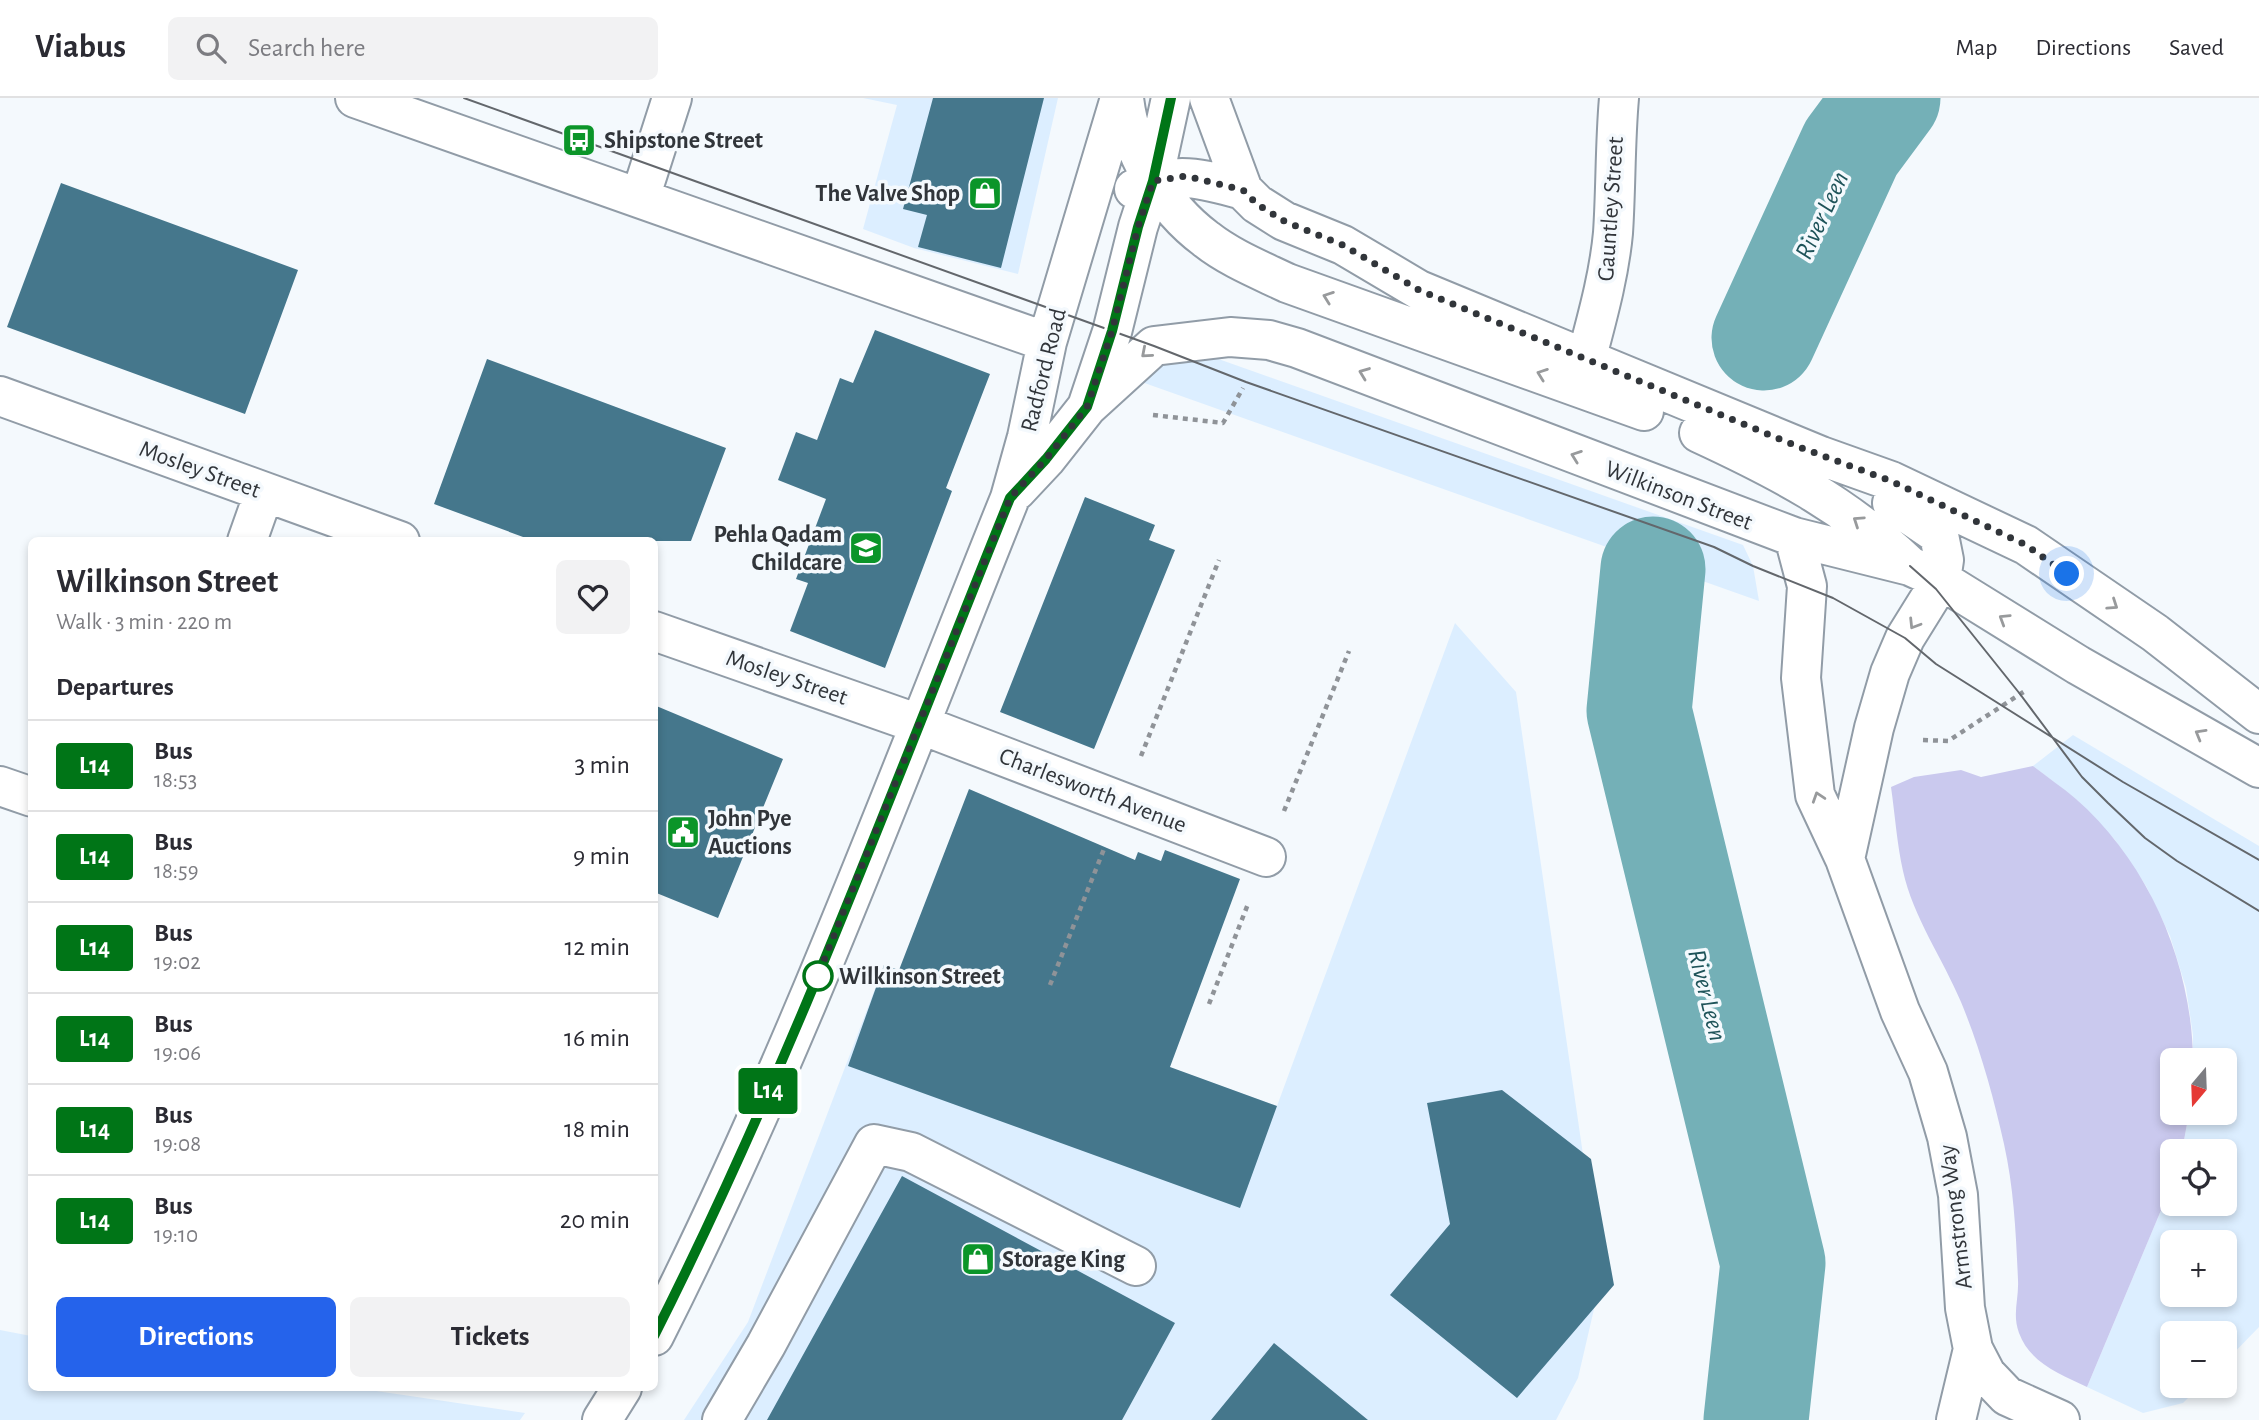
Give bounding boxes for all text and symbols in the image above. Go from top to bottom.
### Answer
search box [168,17,658,80]
icon: search [192,29,230,67]
text: Viabus [35,31,126,64]
text: Search here [248,35,366,61]
text: Map [1955,36,1997,60]
text: Directions [2035,36,2131,60]
text: Saved [2169,36,2224,60]
bus stop icon: Shipstone Street [560,121,598,159]
place label: Shipstone Street [604,129,763,153]
street label: Gauntley Street [1594,136,1628,282]
water label: River Leen [1790,168,1853,263]
shop icon: The Valve Shop [966,174,1004,212]
place label: The Valve Shop [815,182,960,206]
one-way arrow [1323,291,1335,305]
street label: Radford Road [1017,306,1071,435]
one-way arrow [1141,345,1154,357]
one-way arrow [1358,368,1370,382]
one-way arrow [1537,368,1549,382]
street label: Mosley Street [136,437,264,503]
one-way arrow [1570,450,1582,464]
street label: Wilkinson Street [1602,457,1756,535]
one-way arrow [1853,517,1866,529]
place label: Pehla Qadam Childcare [714,523,842,575]
school or university icon: Pehla Qadam Childcare [847,529,885,567]
your location [2049,556,2084,591]
button: heart [556,560,630,634]
text: Wilkinson Street [56,566,278,599]
one-way arrow [2105,597,2118,609]
text: Walk · 3 min · 220 m [56,611,232,634]
one-way arrow [1998,614,2011,627]
one-way arrow [1909,616,1922,629]
street label: Mosley Street [723,646,851,710]
text: Departures [56,674,174,700]
one-way arrow [2195,729,2207,742]
text: Bus [154,738,193,764]
street label: Charlesworth Avenue [996,744,1190,838]
text: 3 min [574,752,630,778]
text: L14 [79,754,110,778]
text: 18:53 [154,769,197,792]
one-way arrow [1811,791,1826,803]
place label: John Pye Auctions [708,807,792,859]
public building icon: John Pye Auctions [664,813,702,851]
text: Bus [154,829,193,855]
text: 9 min [573,843,630,869]
text: L14 [79,845,110,869]
text: 18:59 [154,860,199,883]
text: Bus [154,920,193,946]
text: 12 min [564,934,630,960]
text: L14 [79,936,110,960]
water label: River Leen [1683,947,1731,1044]
text: 19:02 [154,951,201,974]
marker: Wilkinson Street [803,961,833,991]
place label: Wilkinson Street [839,965,1001,989]
text: Bus [154,1011,193,1037]
text: 16 min [564,1025,630,1051]
text: L14 [79,1027,110,1051]
text: 19:06 [154,1042,201,1065]
north arrow [2160,1048,2236,1125]
map controls [2160,1048,2237,1398]
line badge: L14 [728,1068,808,1114]
text: L14 [752,1079,784,1103]
text: Bus [154,1102,193,1128]
text: 18 min [564,1116,630,1142]
text: L14 [79,1118,110,1142]
text: 19:08 [154,1133,201,1156]
button: locate [2160,1139,2237,1216]
street label: Armstrong Way [1935,1143,1977,1291]
text: Bus [154,1193,193,1219]
text: 20 min [560,1207,630,1233]
text: L14 [79,1209,110,1233]
text: 19:10 [154,1224,198,1247]
button: + [2160,1230,2237,1307]
shop icon: Storage King [959,1240,997,1278]
place label: Storage King [1002,1248,1126,1272]
button: Directions [56,1297,336,1377]
button: Tickets [350,1297,630,1377]
button: − [2160,1321,2237,1398]

